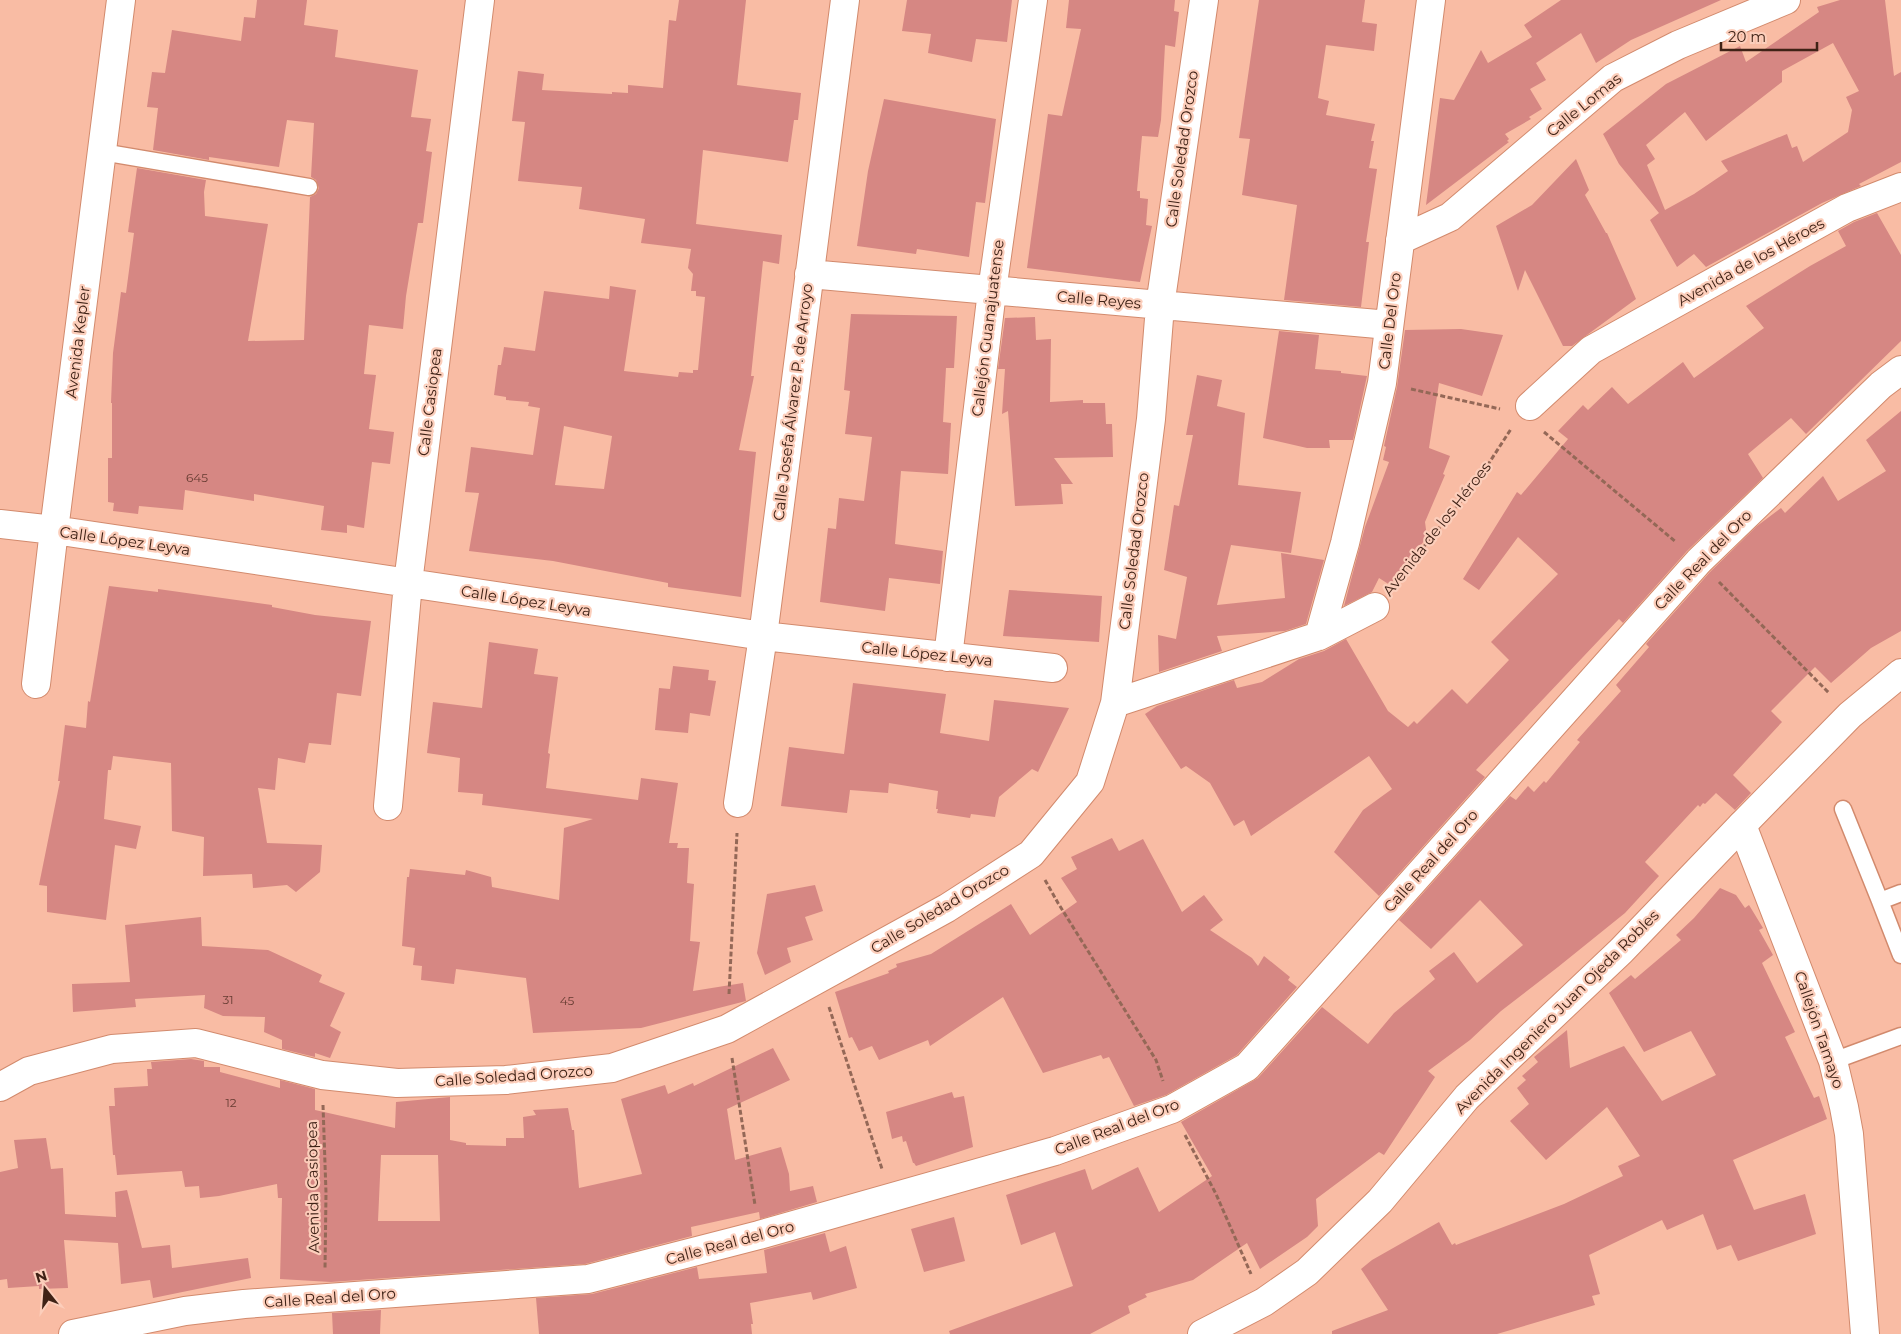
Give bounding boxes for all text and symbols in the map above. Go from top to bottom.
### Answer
scale bar [1721,20,1817,52]
text: 20 m [1728,27,1766,46]
street label: Calle Soledad Orozco [1161,69,1202,229]
street label: Calle Lomas [1542,69,1625,141]
street label: Avenida de los Héroes [1674,213,1828,310]
street label: Callejón Guanajuatense [967,238,1008,417]
street label: Calle Del Oro [1374,271,1405,371]
street label: Calle Josefa Álvarez P. de Arroyo [769,282,816,522]
street label: Avenida Kepler [61,285,94,399]
street label: Calle Reyes [1056,286,1142,313]
street label: Calle Casiopea [413,347,446,457]
street label: Avenida de los Héroes [1378,458,1495,600]
house number: 645 [186,470,208,485]
street label: Calle Soledad Orozco [1114,471,1153,631]
street label: Calle Real del Oro [1650,506,1755,614]
street label: Calle López Leyva [59,522,192,559]
street label: Calle López Leyva [460,581,593,620]
street label: Calle López Leyva [861,637,994,670]
street label: Calle Real del Oro [1379,805,1482,916]
street label: Calle Soledad Orozco [867,860,1012,957]
street label: Avenida Ingeniero Juan Ojeda Robles [1451,906,1663,1118]
street label: Callejón Tamayo [1791,969,1848,1091]
house number: 31 [222,992,234,1007]
house number: 45 [560,993,575,1008]
street label: Calle Soledad Orozco [434,1061,594,1090]
street label: Calle Real del Oro [1052,1094,1182,1159]
house number: 12 [225,1095,237,1110]
street label: Avenida Casiopea [302,1121,323,1253]
street label: Calle Real del Oro [664,1216,796,1269]
north arrow [20,1264,70,1314]
text: N [33,1266,49,1287]
street label: Calle Real del Oro [263,1283,396,1312]

